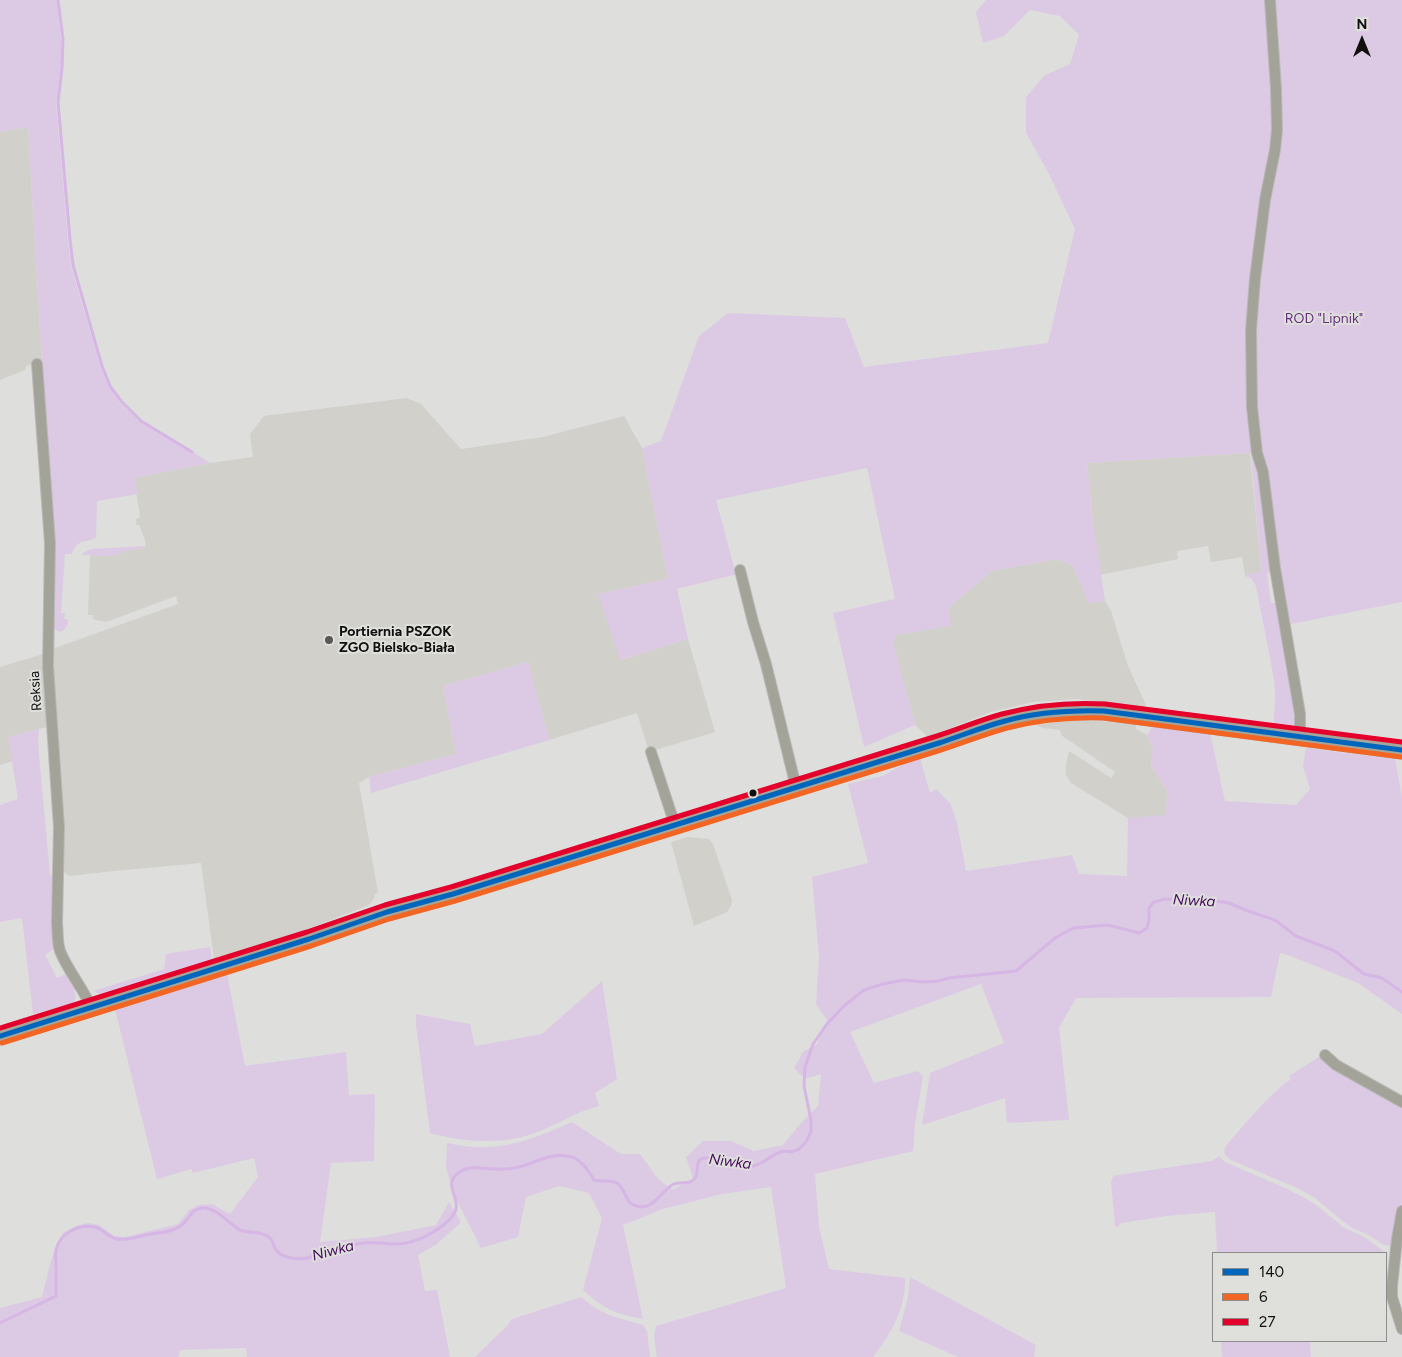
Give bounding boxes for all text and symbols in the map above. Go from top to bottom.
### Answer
north arrow [1337,15,1387,65]
text: N [1357,16,1367,33]
park label: ROD "Lipnik" [1285,311,1363,327]
place label: Portiernia PSZOK ZGO Bielsko-Biała [339,624,455,656]
marker: Portiernia PSZOK ZGO Bielsko-Biała [323,634,335,646]
street label: Reksia [26,670,46,712]
unlabelled marker [748,788,758,798]
water label: Niwka [1172,891,1216,911]
water label: Niwka [708,1150,752,1174]
water label: Niwka [310,1237,356,1265]
legend [1212,1252,1387,1342]
text: 140 [1259,1263,1284,1281]
text: 6 [1259,1288,1268,1306]
text: 27 [1259,1313,1275,1331]

